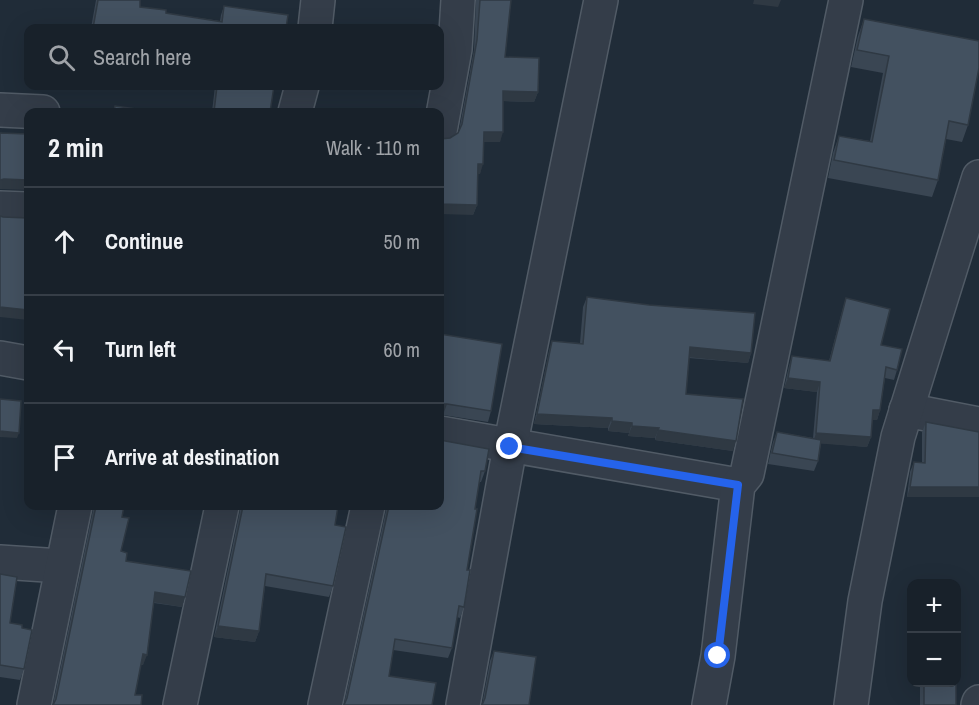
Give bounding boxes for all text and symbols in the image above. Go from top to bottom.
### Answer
search box [24,24,444,90]
icon: search [45,41,78,74]
text: Search here [93,42,191,72]
text: 2 min [48,130,104,165]
text: Walk · 110 m [326,134,420,161]
icon: ahead [48,225,81,258]
text: Continue [105,226,183,256]
text: 50 m [384,228,420,255]
icon: left [48,333,81,366]
text: Turn left [105,334,176,364]
text: 60 m [384,336,420,363]
route end [496,433,522,459]
icon: arrive [48,441,81,474]
text: Arrive at destination [105,442,279,472]
map controls [907,579,961,687]
button: + [907,579,961,633]
button: − [907,633,961,687]
route start [704,642,730,668]

